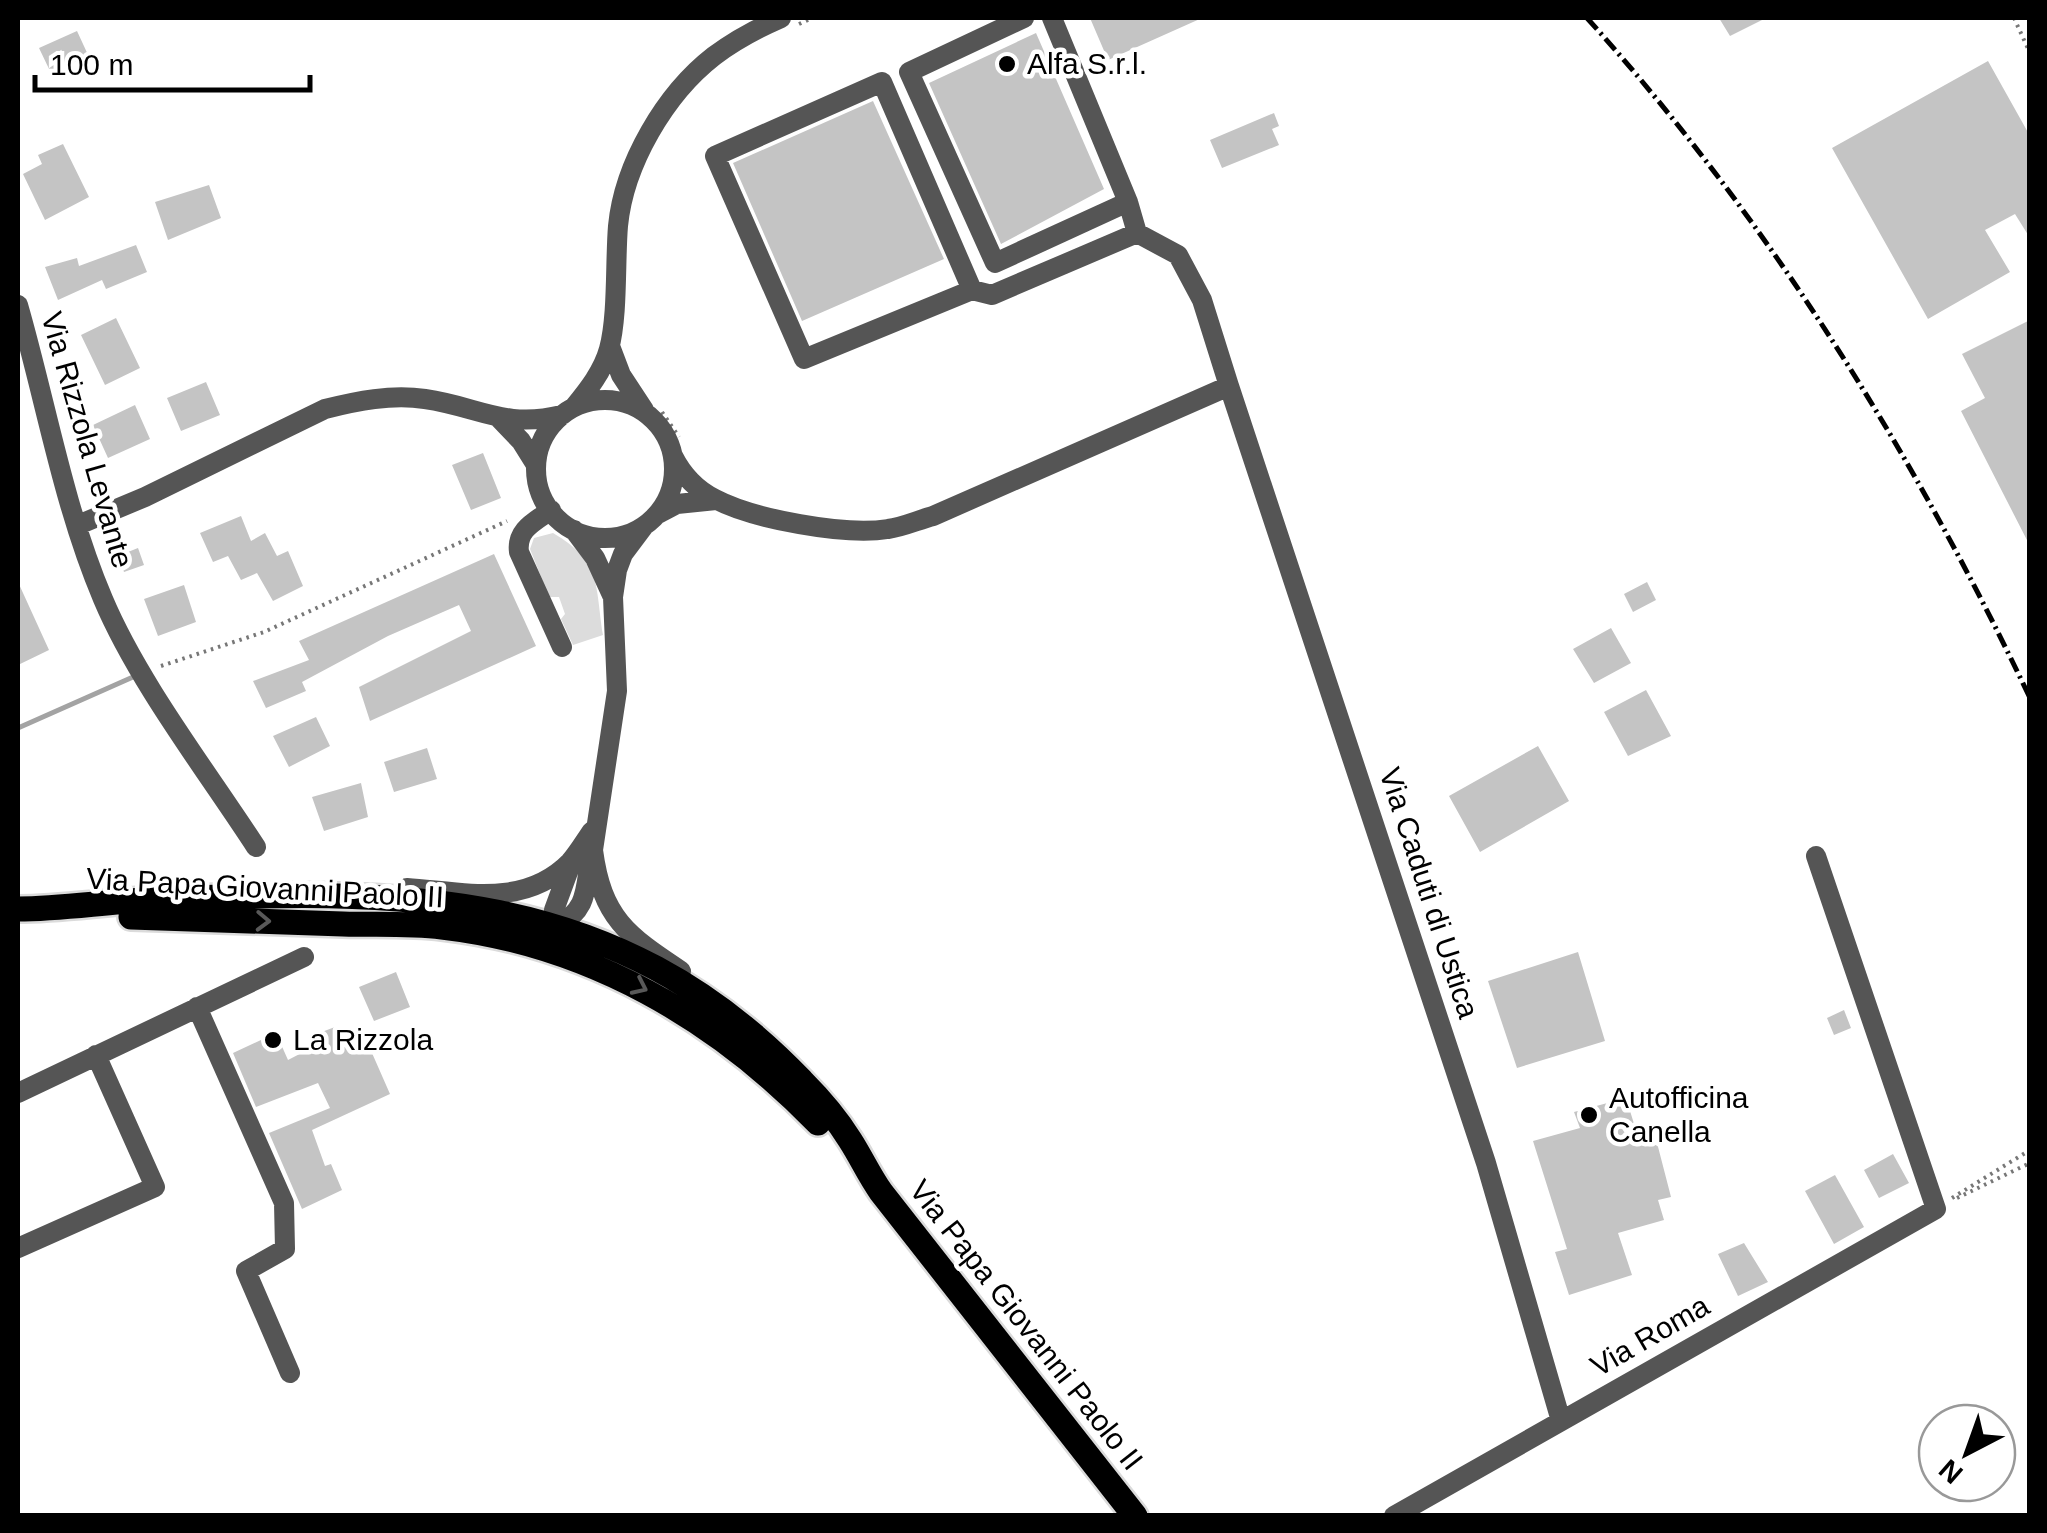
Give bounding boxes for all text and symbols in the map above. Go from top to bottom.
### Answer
scale bar [35,30,310,92]
place label: Alfa S.r.l. [1027,47,1147,80]
text: 100 m [50,48,133,81]
marker: Alfa S.r.l. [996,53,1018,75]
street label: Via Rizzola Levante [35,308,140,572]
street label: Via Caduti di Ustica [1373,764,1486,1022]
street label: Via Papa Giovanni Paolo II [85,862,445,913]
one-way arrow [255,910,271,931]
one-way arrow [630,975,648,995]
place label: La Rizzola [293,1023,433,1056]
marker: La Rizzola [262,1029,284,1051]
place label: Autofficina Canella [1609,1081,1749,1148]
marker: Autofficina Canella [1578,1104,1600,1126]
street label: Via Papa Giovanni Paolo II [903,1173,1150,1476]
street label: Via Roma [1585,1288,1715,1383]
north arrow [1917,1403,2017,1503]
text: N [1933,1453,1969,1490]

